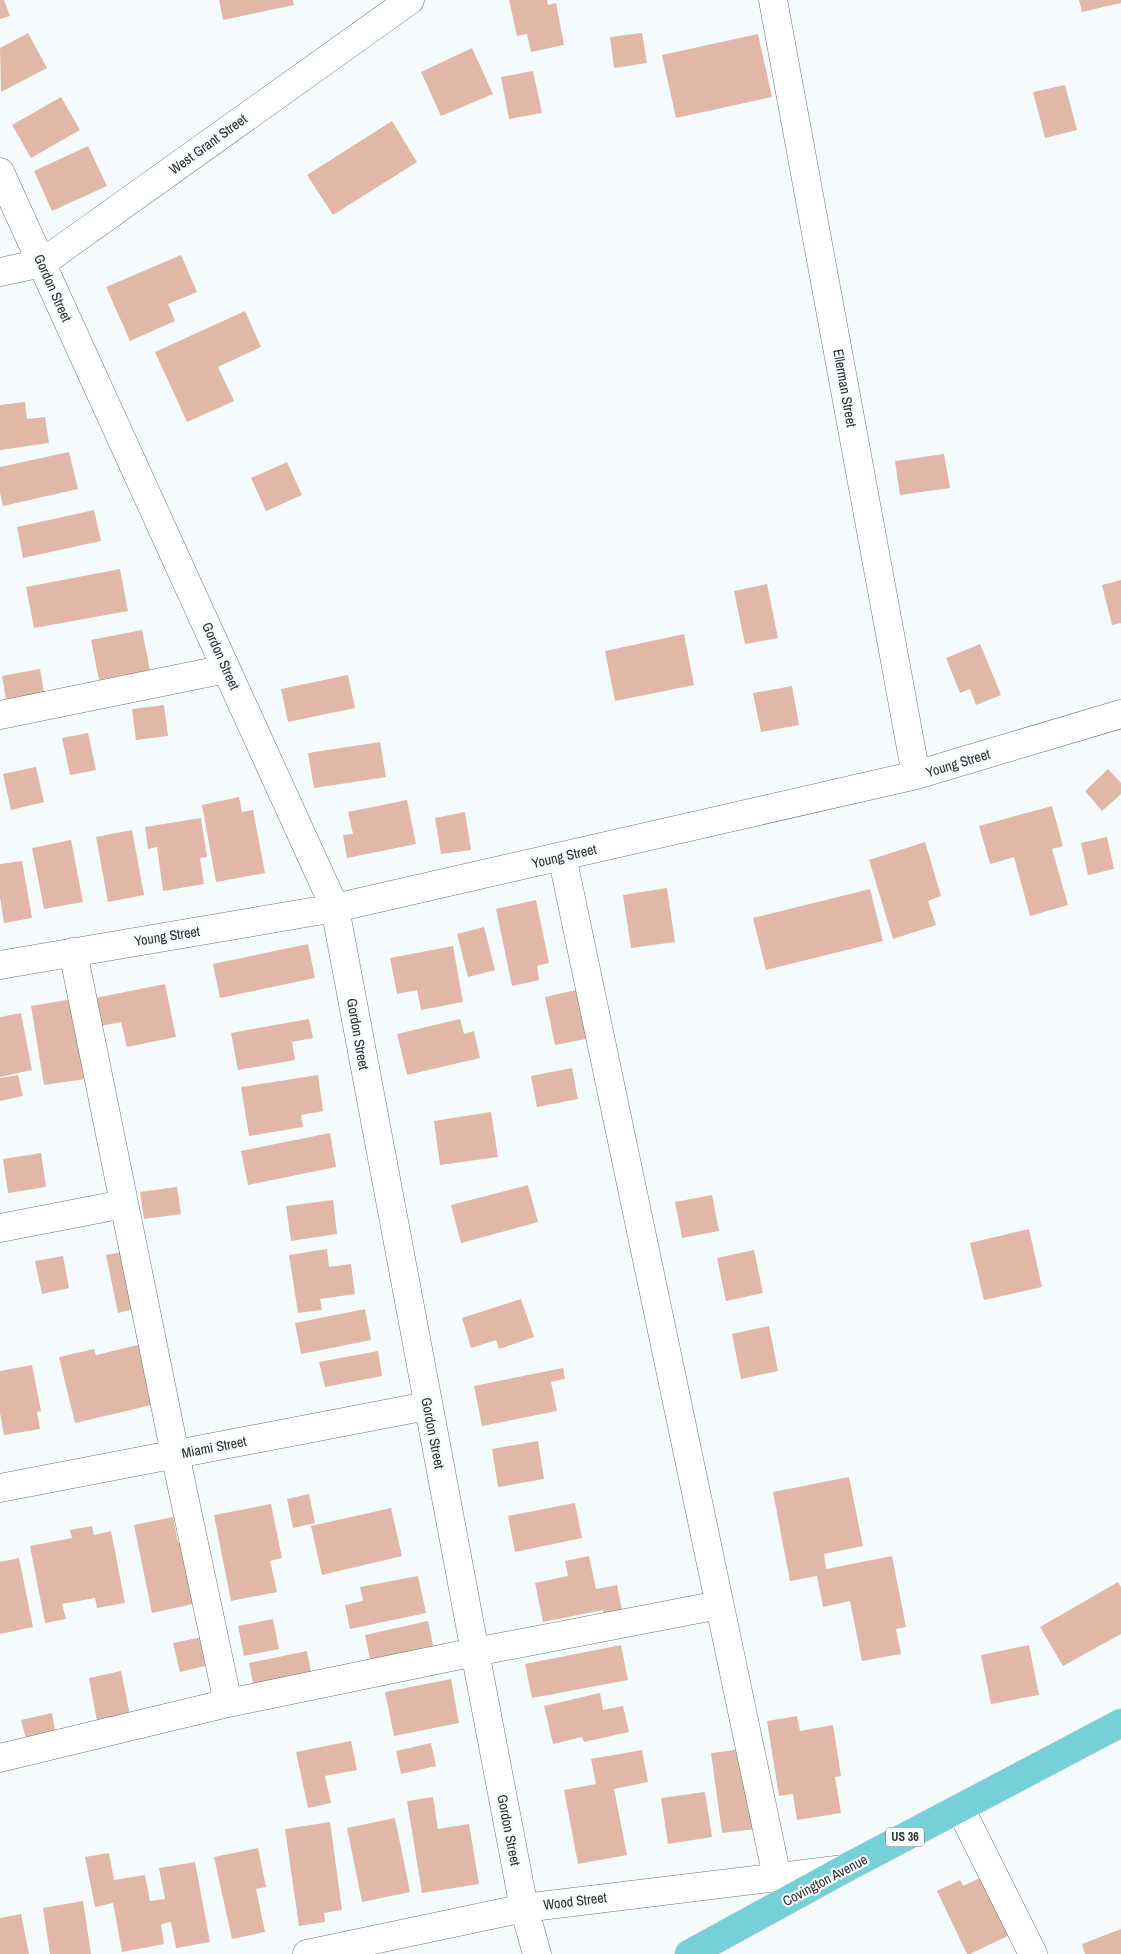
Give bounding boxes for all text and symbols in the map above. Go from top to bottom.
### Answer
street label: West Grant Street [166,110,250,178]
street label: Gordon Street [30,251,76,325]
street label: Ellerman Street [829,347,861,429]
street label: Gordon Street [198,619,244,693]
street label: Young Street [924,745,992,781]
street label: Young Street [530,840,598,872]
street label: Young Street [133,922,201,950]
street label: Gordon Street [343,997,373,1071]
street label: Gordon Street [417,1396,449,1470]
street label: Miami Street [180,1432,248,1462]
street label: Gordon Street [493,1793,525,1867]
road number: US 36 [886,1828,924,1846]
street label: Covington Avenue [779,1850,871,1910]
street label: Wood Street [542,1888,608,1914]

